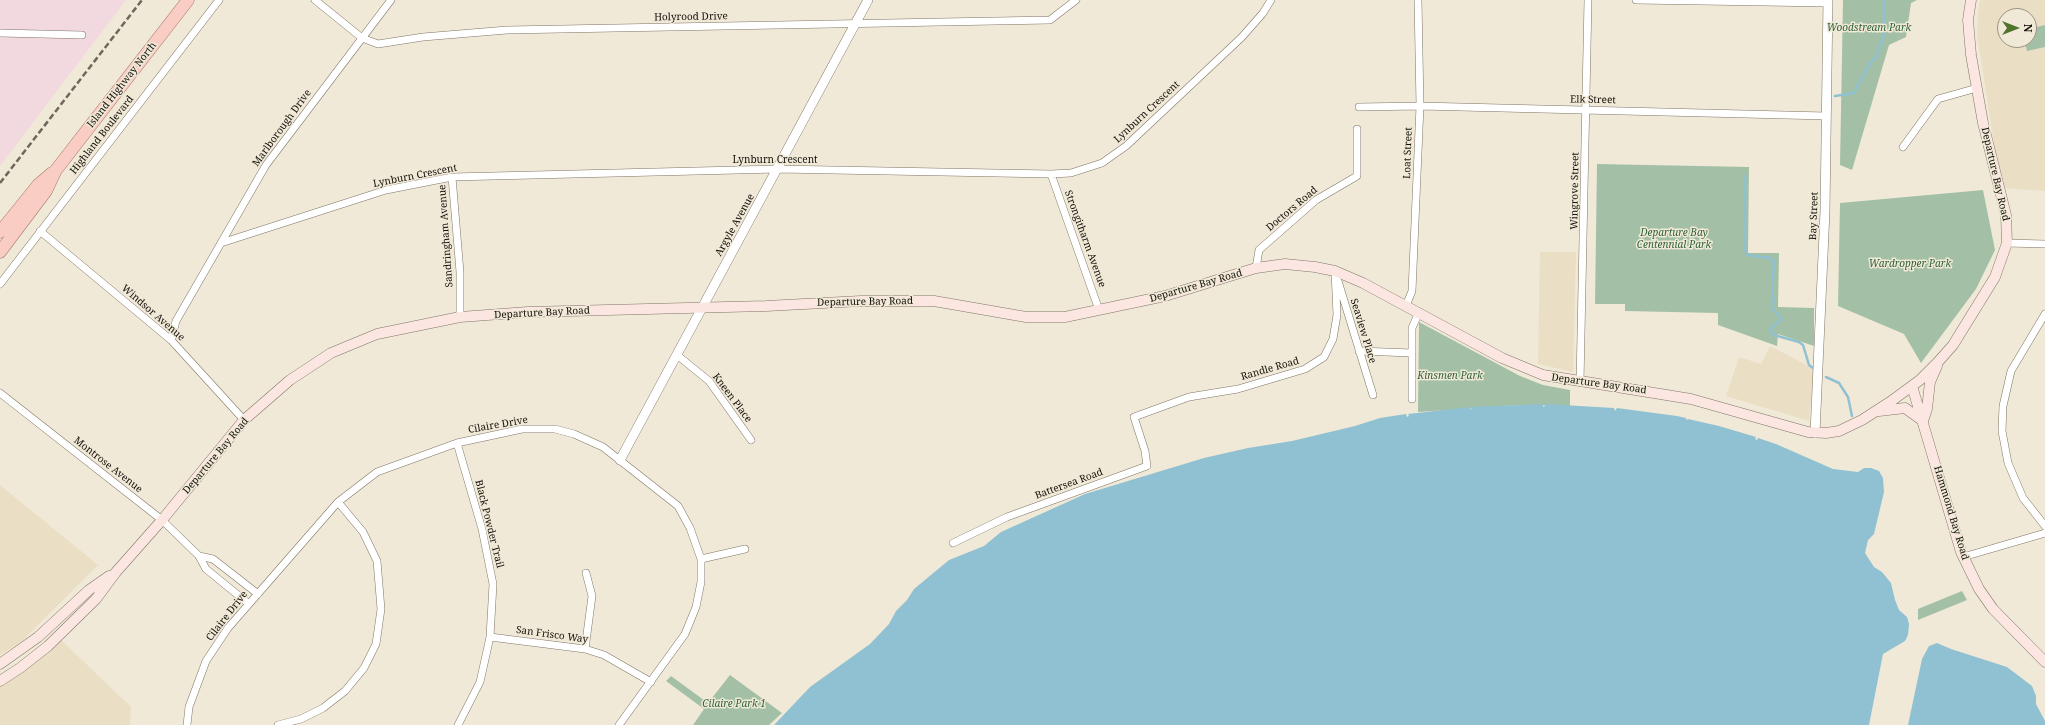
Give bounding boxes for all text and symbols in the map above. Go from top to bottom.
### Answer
north arrow [1997,8,2037,48]
street label: Holyrood Drive [654,10,728,24]
park label: Woodstream Park [1827,22,1911,34]
text: N [2021,24,2036,32]
street label: Island Highway North [85,40,159,130]
street label: Lynburn Crescent [1112,79,1182,145]
street label: Marlborough Drive [250,87,314,169]
street label: Highland Boulevard [68,93,136,177]
street label: Elk Street [1570,94,1616,106]
street label: Departure Bay Road [1978,126,2012,222]
street label: Loat Street [1401,127,1415,179]
street label: Wingrove Street [1568,152,1582,230]
street label: Lynburn Crescent [732,154,818,166]
street label: Lynburn Crescent [372,162,458,190]
street label: Sandringham Avenue [436,184,456,288]
street label: Doctors Road [1264,184,1320,234]
street label: Strongitharm Avenue [1062,189,1108,289]
street label: Argyle Avenue [713,192,757,258]
street label: Bay Street [1807,192,1821,240]
park label: Departure Bay Centennial Park [1637,227,1711,250]
park label: Wardropper Park [1869,258,1951,270]
street label: Departure Bay Road [1148,267,1244,305]
street label: Windsor Avenue [119,282,187,344]
street label: Departure Bay Road [817,295,913,309]
street label: Seaview Place [1347,297,1379,365]
street label: Departure Bay Road [494,304,590,322]
street label: Randle Road [1240,355,1300,383]
park label: Kinsmen Park [1417,370,1483,382]
street label: Kneen Place [710,371,754,425]
street label: Departure Bay Road [1551,371,1647,397]
street label: Cilaire Drive [467,414,529,436]
street label: Departure Bay Road [181,415,251,497]
street label: Montrose Avenue [71,434,145,496]
street label: Hammond Bay Road [1931,465,1971,561]
street label: Battersea Road [1033,466,1105,502]
street label: Black Powder Trail [472,479,506,569]
street label: Cilaire Drive [204,589,250,643]
street label: San Frisco Way [515,624,589,646]
park label: Cilaire Park 1 [702,698,766,710]

